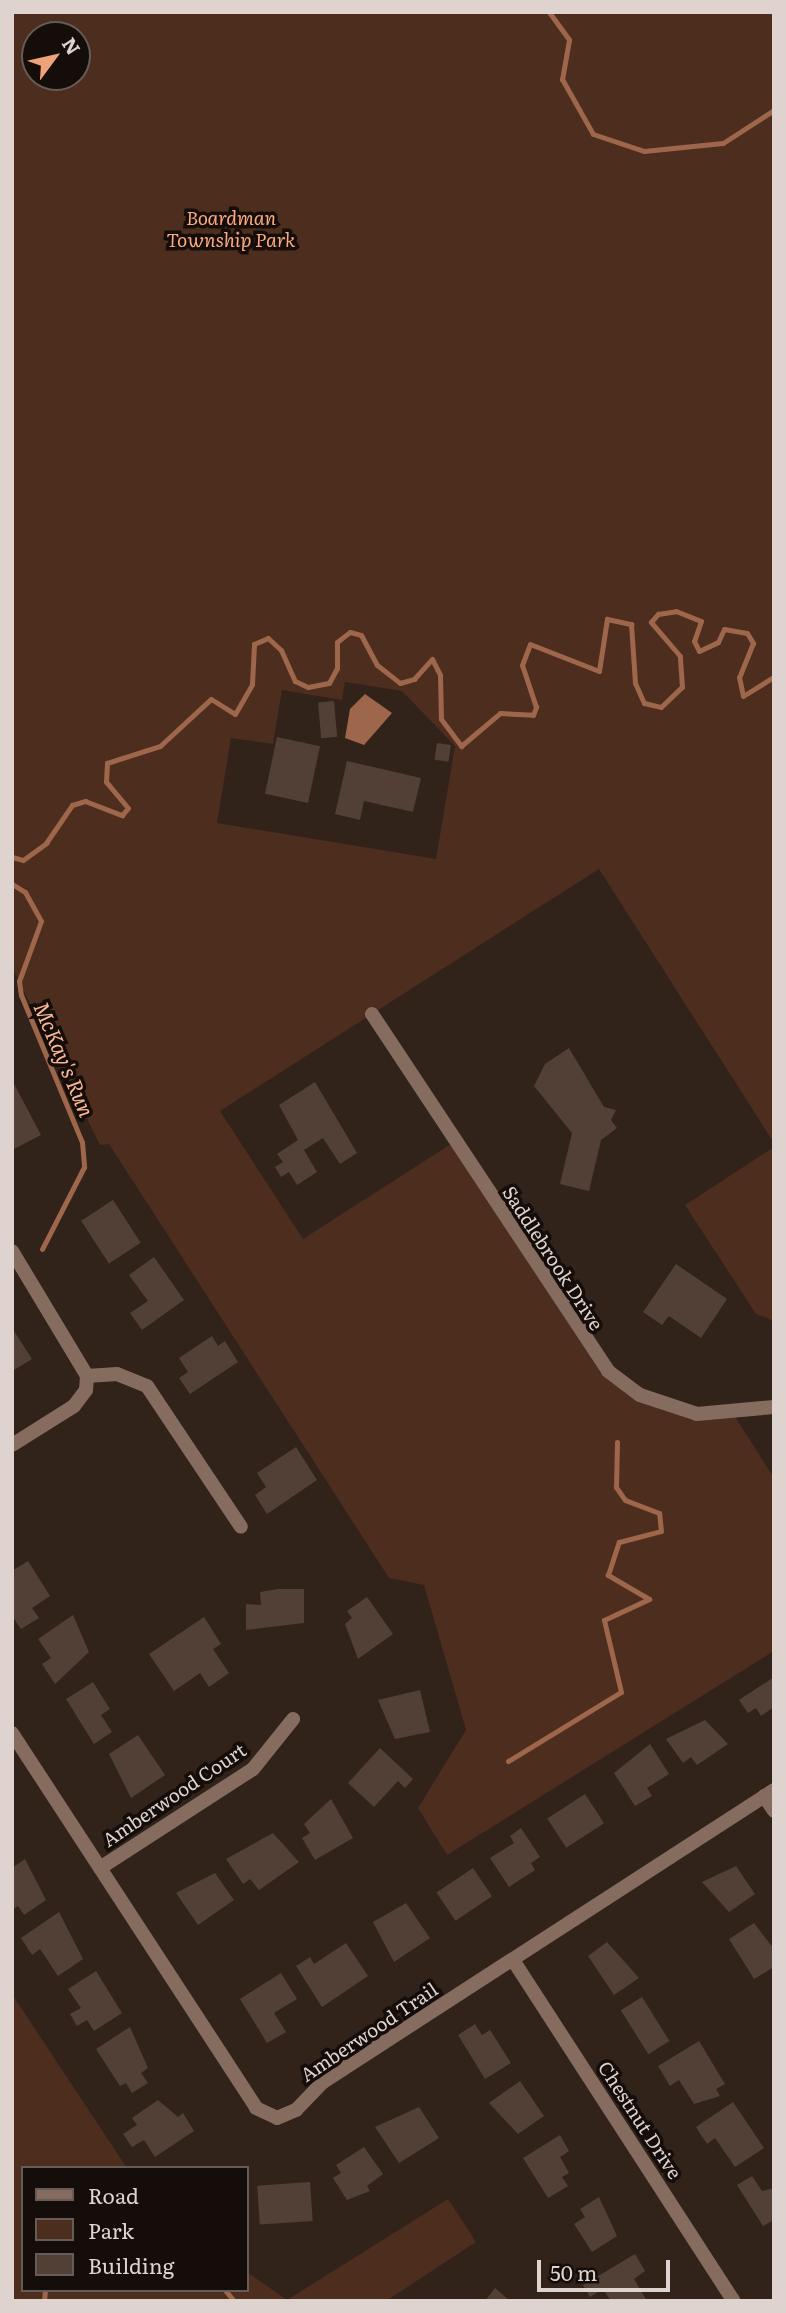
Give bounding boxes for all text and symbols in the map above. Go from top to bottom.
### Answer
north arrow [21,21,91,91]
text: N [56,31,88,60]
park label: Boardman Township Park [167,207,295,251]
water label: McKay's Run [30,998,100,1120]
street label: Saddlebrook Drive [498,1182,608,1334]
street label: Amberwood Court [98,1738,250,1852]
street label: Amberwood Trail [296,1978,442,2086]
street label: Chestnut Drive [593,2057,687,2183]
legend [21,2166,248,2292]
text: Road [88,2179,139,2210]
text: Park [88,2214,134,2245]
scale bar [541,2246,674,2290]
text: Building [88,2249,174,2280]
text: 50 m [550,2256,597,2287]

